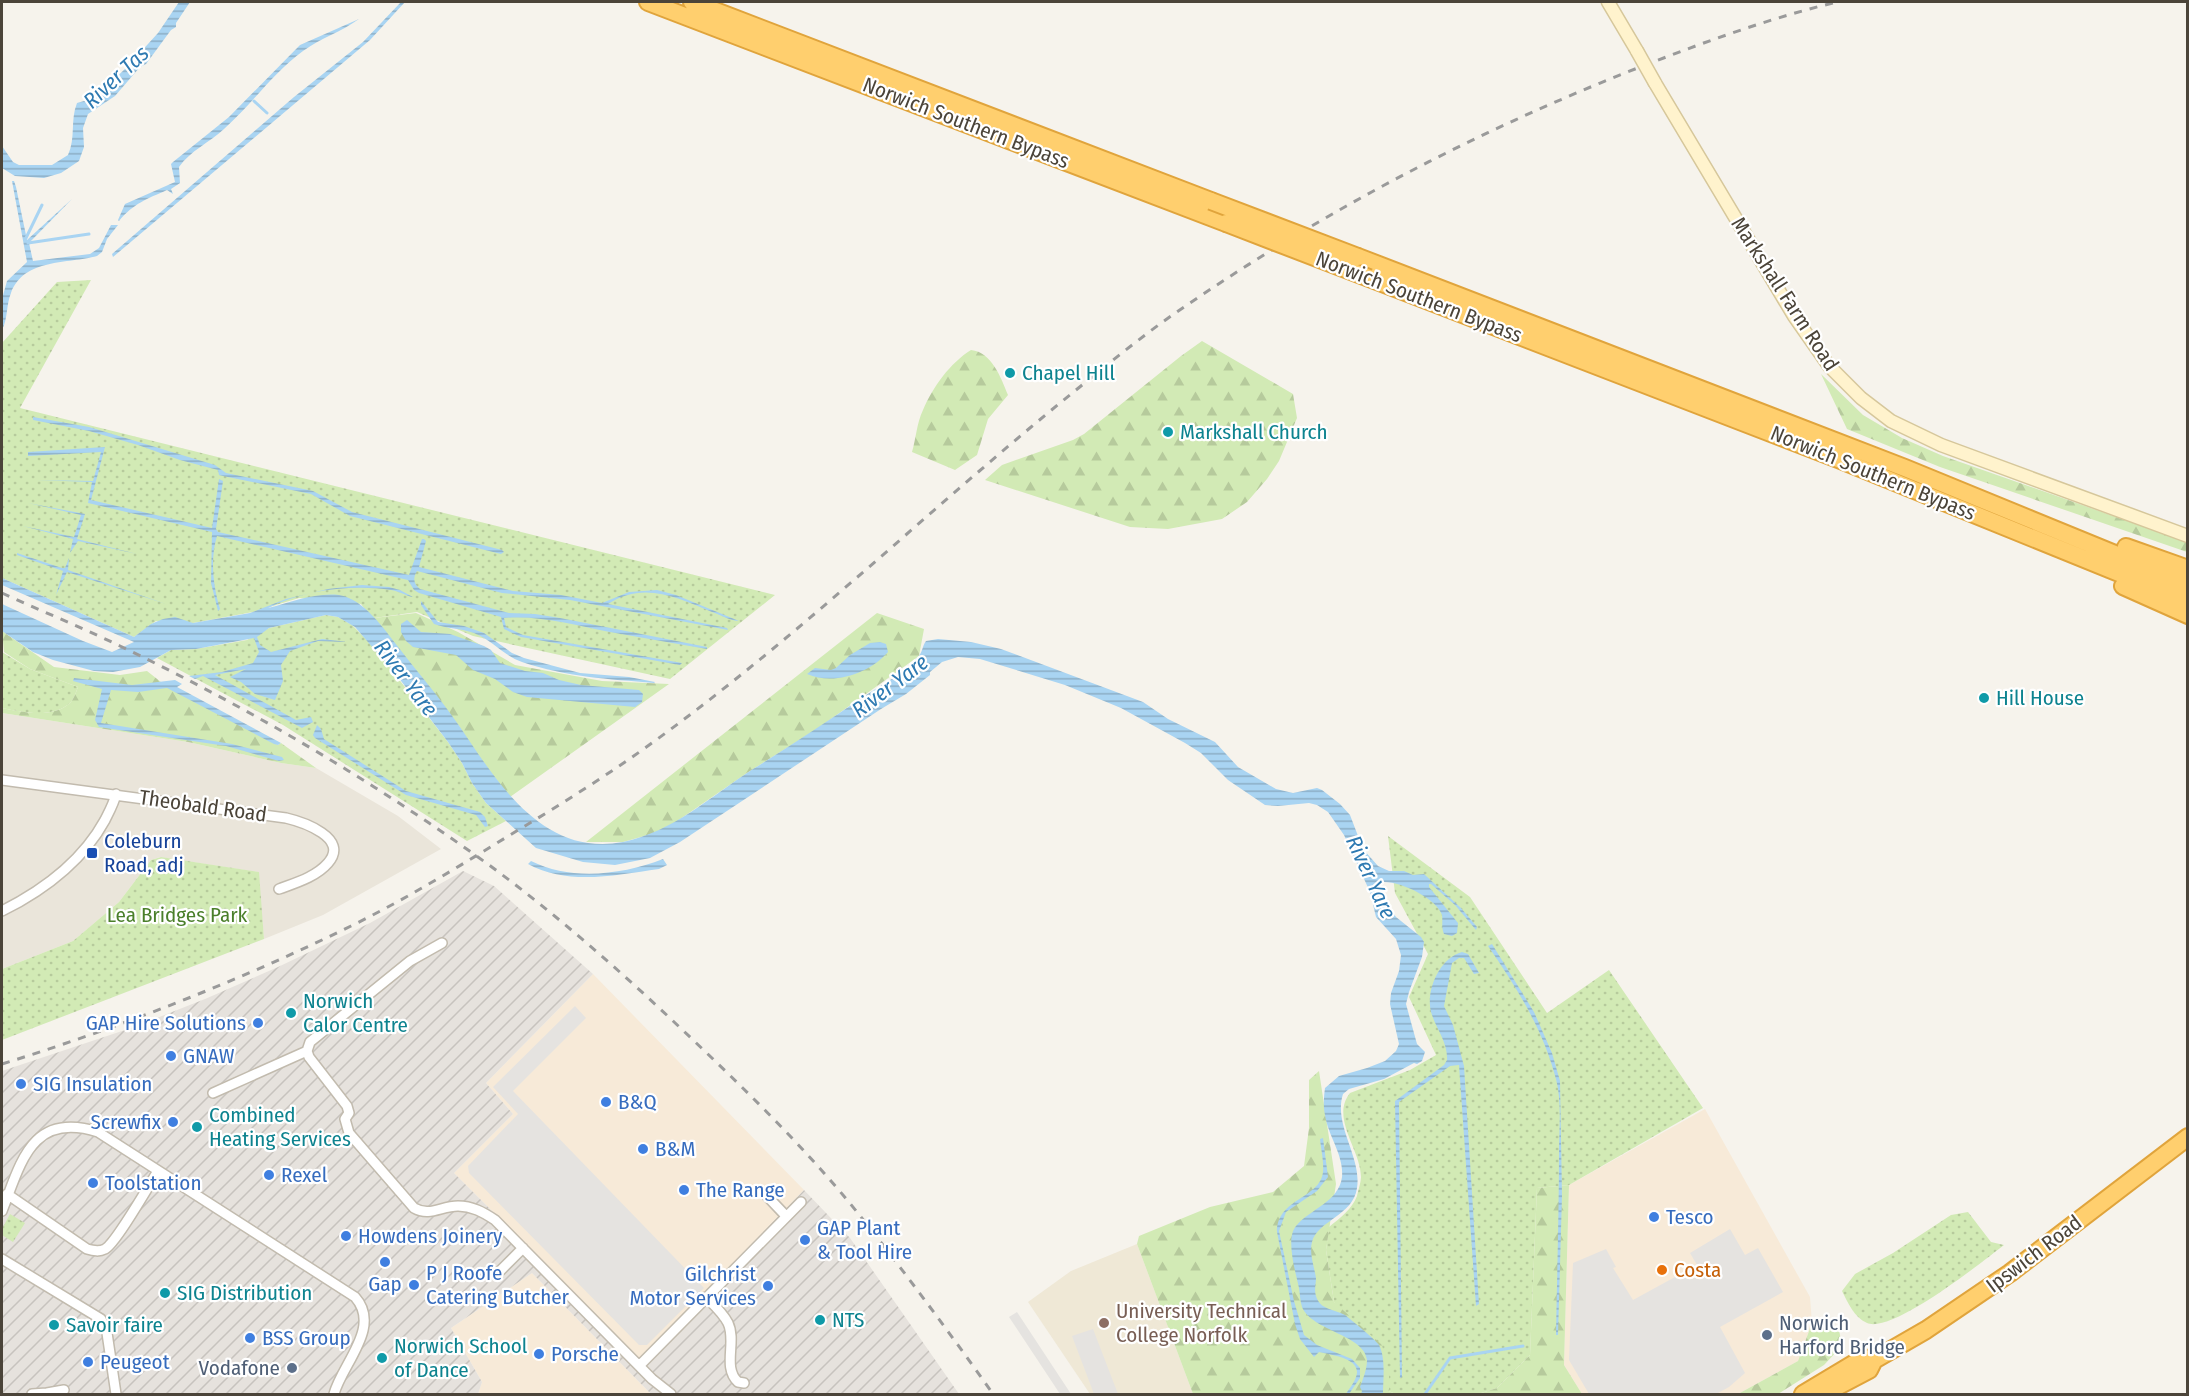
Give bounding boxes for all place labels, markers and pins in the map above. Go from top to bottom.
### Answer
place label: Chapel Hill [1022,360,1115,386]
marker: Chapel Hill [1003,366,1017,380]
place label: Markshall Church [1180,419,1328,445]
marker: Markshall Church [1161,425,1175,439]
place label: Hill House [1996,685,2084,711]
marker: Hill House [1977,691,1991,705]
place label: Coleburn Road, adj [104,828,184,878]
marker: Coleburn Road, adj [85,846,99,860]
place label: Norwich Calor Centre [303,988,408,1038]
marker: Norwich Calor Centre [284,1006,298,1020]
place label: GAP Hire Solutions [86,1010,246,1036]
marker: GAP Hire Solutions [251,1016,265,1030]
place label: GNAW [183,1043,235,1069]
marker: GNAW [164,1049,178,1063]
place label: SIG Insulation [33,1071,152,1097]
marker: SIG Insulation [14,1077,28,1091]
place label: B&Q [618,1089,657,1115]
marker: B&Q [599,1095,613,1109]
place label: Combined Heating Services [209,1102,351,1152]
place label: Screwfix [91,1109,162,1135]
marker: Screwfix [166,1115,180,1129]
marker: Combined Heating Services [190,1120,204,1134]
place label: B&M [655,1136,695,1162]
marker: B&M [636,1142,650,1156]
place label: Rexel [281,1162,328,1188]
marker: Rexel [262,1168,276,1182]
place label: Toolstation [105,1170,201,1196]
marker: Toolstation [86,1176,100,1190]
place label: The Range [696,1177,785,1203]
marker: The Range [677,1183,691,1197]
place label: Tesco [1666,1204,1714,1230]
marker: Tesco [1647,1210,1661,1224]
place label: GAP Plant & Tool Hire [817,1215,912,1265]
place label: Howdens Joinery [358,1223,503,1249]
marker: Howdens Joinery [339,1229,353,1243]
marker: GAP Plant & Tool Hire [798,1233,812,1247]
marker: Gap [378,1255,392,1269]
place label: Costa [1674,1257,1721,1283]
place label: P J Roofe Catering Butcher [426,1260,570,1310]
place label: Gilchrist Motor Services [629,1261,756,1311]
marker: Costa [1655,1263,1669,1277]
place label: Gap [368,1271,402,1297]
marker: P J Roofe Catering Butcher [407,1278,421,1292]
marker: Gilchrist Motor Services [761,1279,775,1293]
place label: SIG Distribution [177,1280,312,1306]
marker: SIG Distribution [158,1286,172,1300]
place label: University Technical College Norfolk [1116,1298,1287,1348]
place label: NTS [832,1307,864,1333]
place label: Norwich Harford Bridge [1779,1310,1905,1360]
place label: Savoir faire [66,1312,163,1338]
marker: NTS [813,1313,827,1327]
marker: University Technical College Norfolk [1097,1316,1111,1330]
marker: Savoir faire [47,1318,61,1332]
place label: BSS Group [262,1325,351,1351]
marker: Norwich Harford Bridge [1760,1328,1774,1342]
marker: BSS Group [243,1331,257,1345]
place label: Norwich School of Dance [394,1333,528,1383]
place label: Porsche [551,1341,619,1367]
marker: Porsche [532,1347,546,1361]
place label: Peugeot [100,1349,170,1375]
marker: Norwich School of Dance [375,1351,389,1365]
marker: Peugeot [81,1355,95,1369]
place label: Vodafone [199,1355,280,1381]
marker: Vodafone [285,1361,299,1375]

